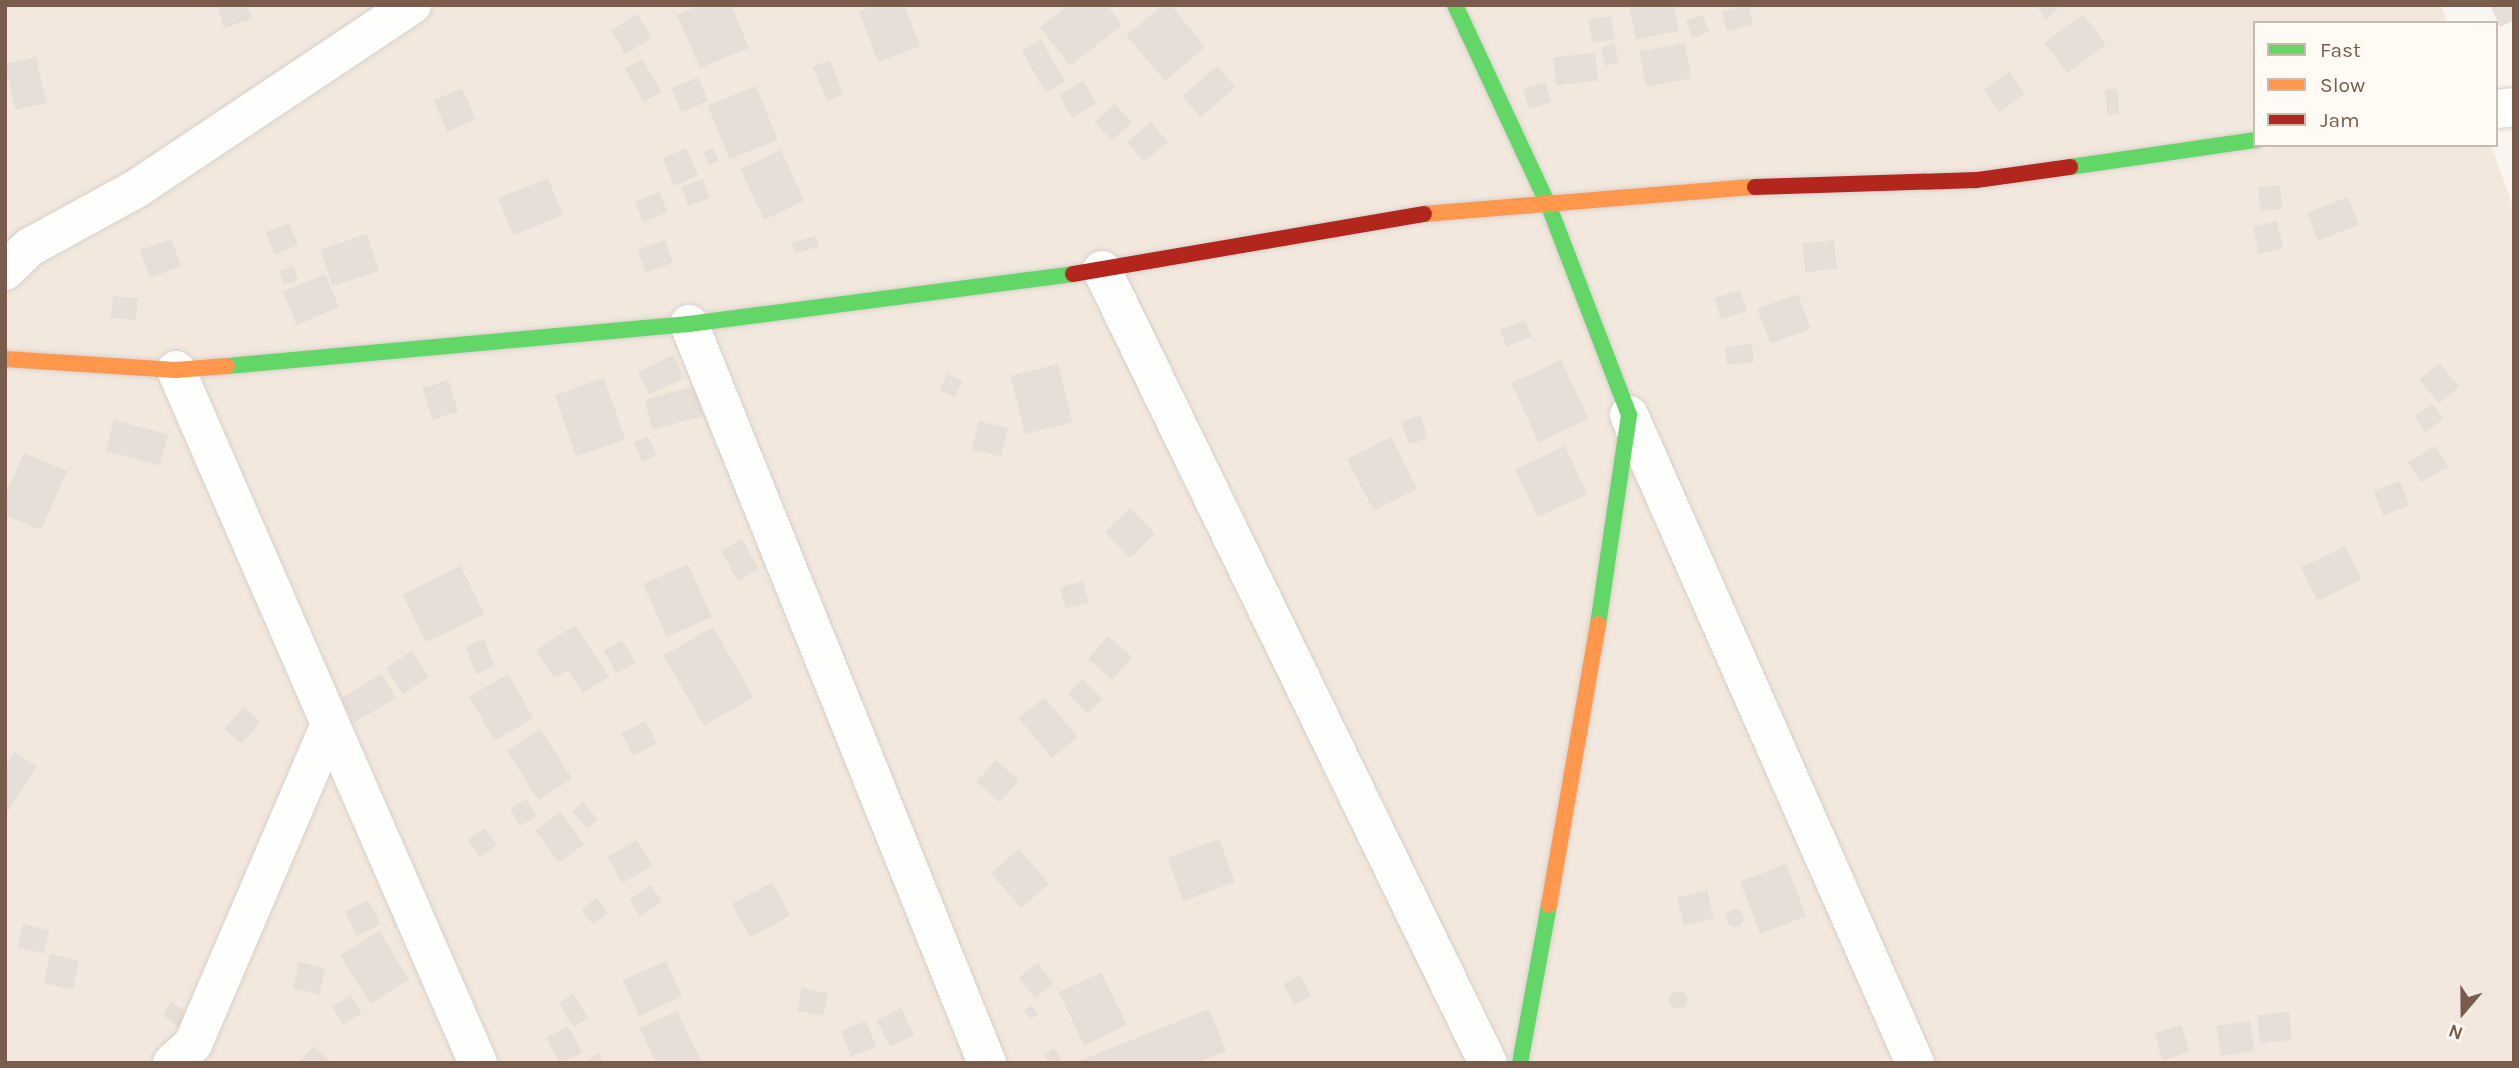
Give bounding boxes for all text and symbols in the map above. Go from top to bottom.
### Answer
legend [2253,21,2498,147]
text: Fast [2320,38,2361,62]
text: Slow [2320,73,2365,97]
text: Jam [2320,108,2360,132]
north arrow [2428,977,2498,1047]
text: N [2446,1019,2466,1044]

